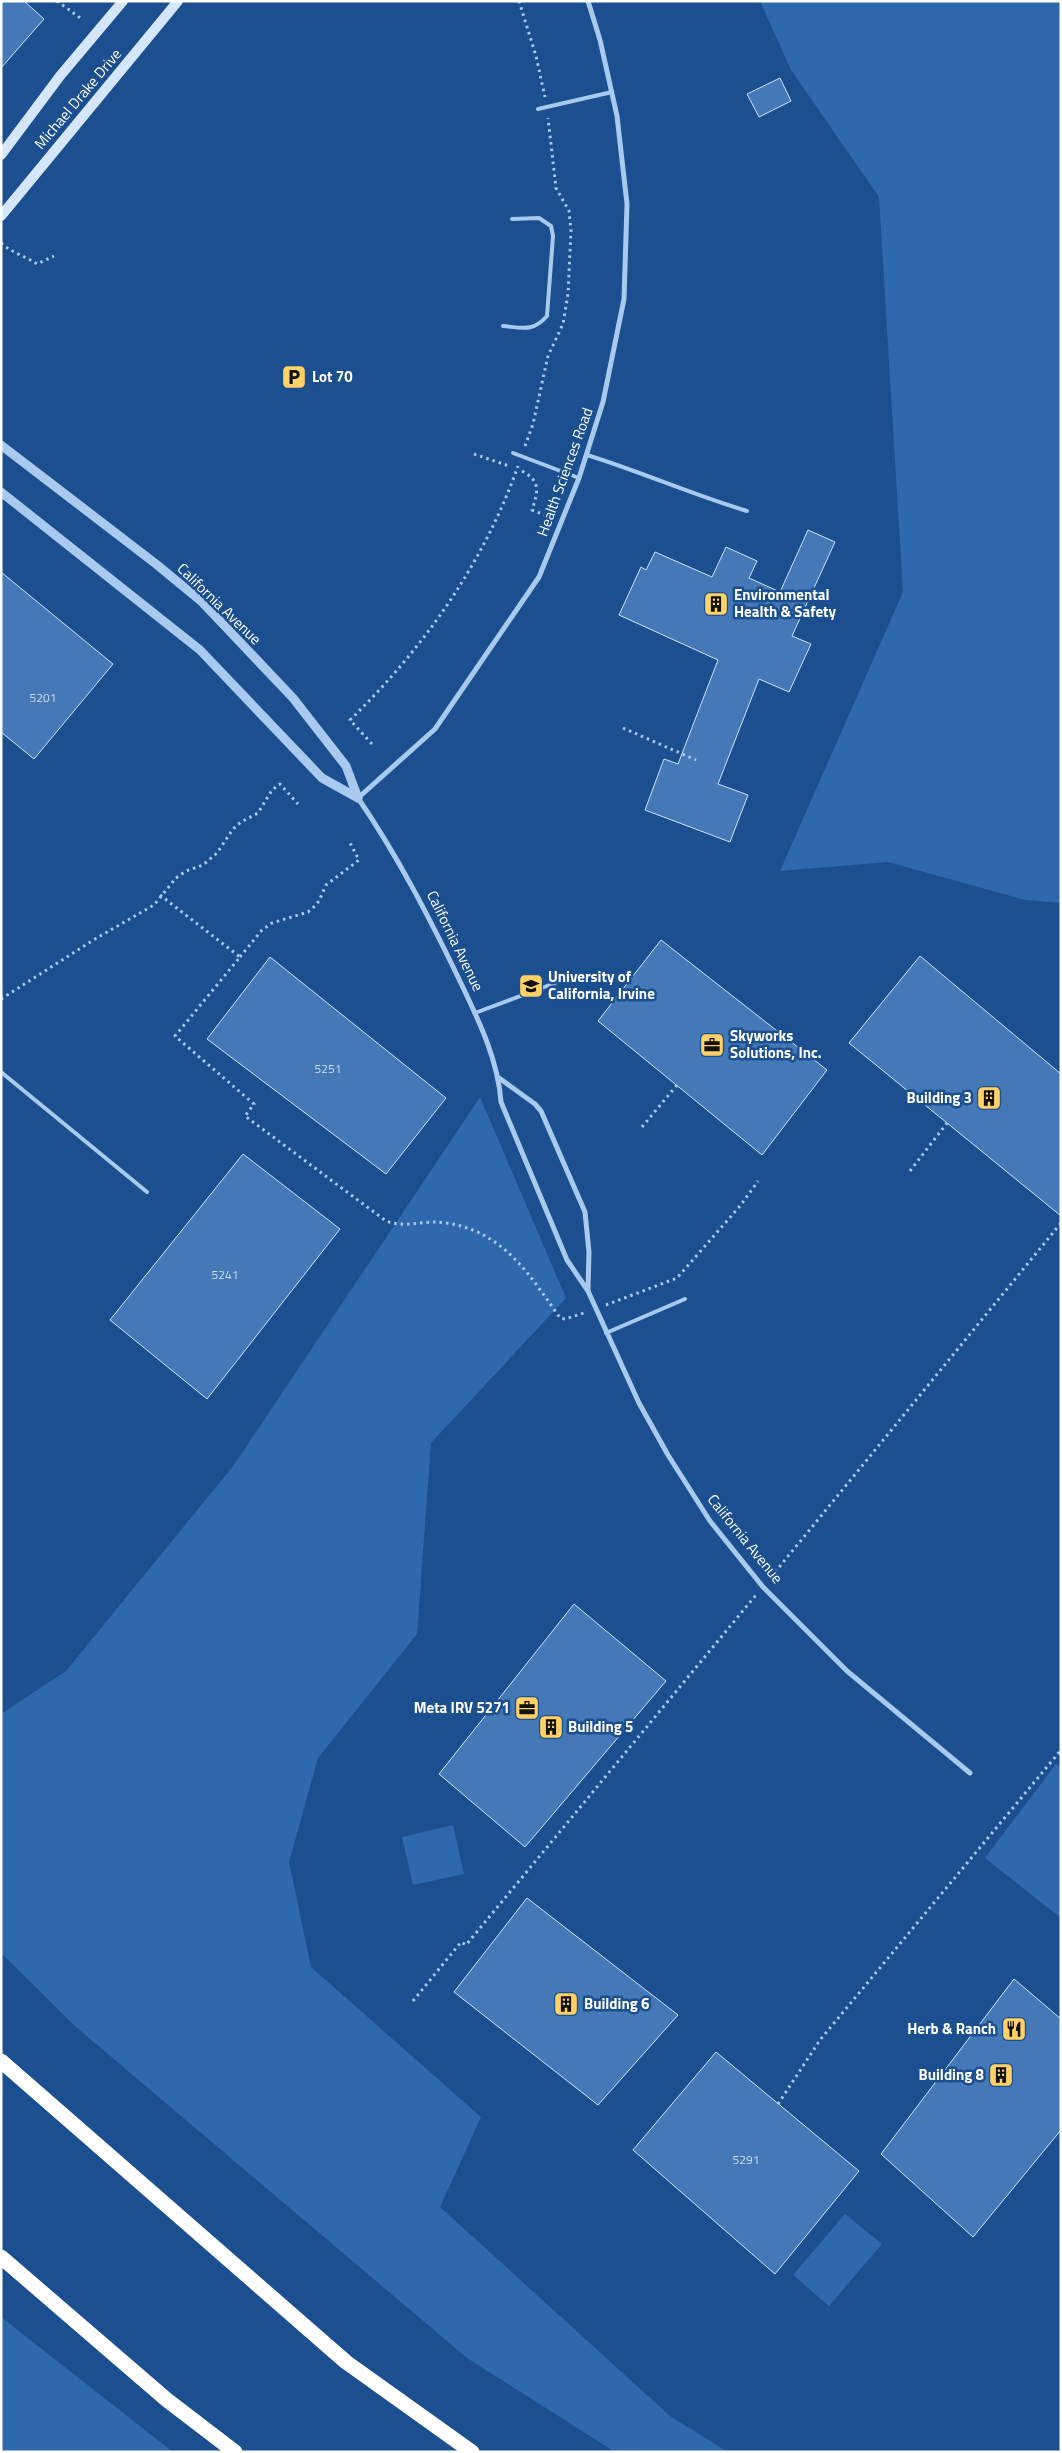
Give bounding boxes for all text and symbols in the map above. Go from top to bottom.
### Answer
street label: Michael Drake Drive [29,43,127,154]
parking icon: Lot 70 [281,364,307,390]
place label: Lot 70 [312,365,353,388]
street label: Health Sciences Road [531,404,599,539]
street label: California Avenue [172,557,267,650]
place label: Environmental Health & Safety [734,583,837,623]
building icon: Environmental Health & Safety [703,591,729,617]
house number: 5201 [30,688,56,707]
street label: California Avenue [421,887,490,995]
place label: University of California, Irvine [548,965,655,1005]
school or university icon: University of California, Irvine [518,973,544,999]
place label: Skyworks Solutions, Inc. [730,1024,822,1064]
office icon: Skyworks Solutions, Inc. [699,1032,725,1058]
house number: 5251 [315,1059,341,1078]
building icon: Building 3 [976,1085,1002,1111]
place label: Building 3 [907,1086,972,1109]
house number: 5241 [212,1265,238,1284]
street label: California Avenue [702,1489,789,1588]
office icon: Meta IRV 5271 [514,1695,540,1721]
place label: Meta IRV 5271 [414,1696,510,1719]
building icon: Building 5 [538,1714,564,1740]
place label: Building 5 [568,1715,633,1738]
building icon: Building 6 [553,1991,579,2017]
place label: Building 6 [584,1992,649,2015]
restaurant icon: Herb & Ranch [1001,2016,1027,2042]
place label: Herb & Ranch [907,2017,996,2040]
building icon: Building 8 [988,2062,1014,2088]
place label: Building 8 [919,2063,984,2086]
house number: 5291 [733,2150,759,2169]

